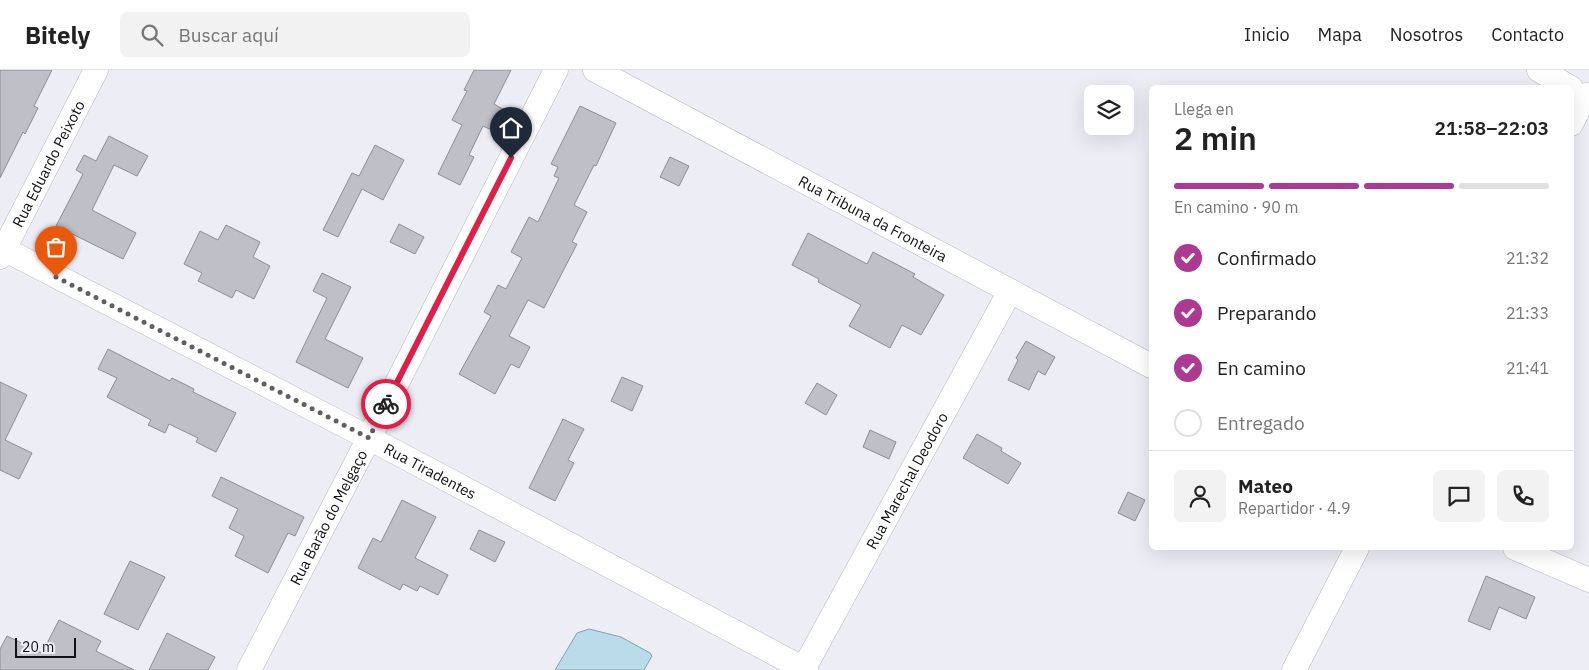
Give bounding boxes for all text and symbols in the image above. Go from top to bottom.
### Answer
search box [120,12,470,57]
text: Bitely [25,19,90,51]
icon: search [138,21,166,49]
text: Buscar aquí [178,23,279,47]
text: Inicio [1244,23,1290,46]
text: Mapa [1318,23,1362,46]
text: Nosotros [1390,23,1463,46]
text: Contacto [1491,23,1564,46]
map controls [1084,85,1134,135]
button: layers [1084,85,1134,135]
street label: Rua Eduardo Peixoto [8,97,88,230]
text: Llega en [1174,99,1234,119]
pin [490,107,532,158]
icon: home [497,114,525,142]
text: 21:58–22:03 [1435,116,1549,140]
text: 2 min [1174,117,1257,159]
street label: Rua Tribuna da Fronteira [795,171,951,265]
text: En camino · 90 m [1174,197,1299,217]
pin [35,226,77,277]
icon: bag [42,233,70,261]
icon: check [1174,244,1202,272]
text: Confirmado [1217,246,1316,270]
text: 21:32 [1506,248,1549,268]
icon: check [1174,299,1202,327]
text: Preparando [1217,301,1316,325]
text: 21:33 [1506,303,1549,323]
icon: check [1174,354,1202,382]
text: En camino [1217,356,1306,380]
text: 21:41 [1506,358,1549,378]
courier [361,379,411,429]
icon: bike [372,390,400,418]
street label: Rua Marechal Deodoro [862,409,952,552]
text: Entregado [1217,411,1305,435]
street label: Rua Tiradentes [381,438,480,503]
street label: Rua Barão do Melgaço [285,446,371,588]
button: person [1174,470,1226,522]
button: chat [1433,470,1485,522]
button: phone [1497,470,1549,522]
text: Mateo [1238,474,1293,498]
text: Repartidor · 4.9 [1238,498,1351,518]
scale bar [15,635,76,658]
text: 20 m [22,638,54,656]

